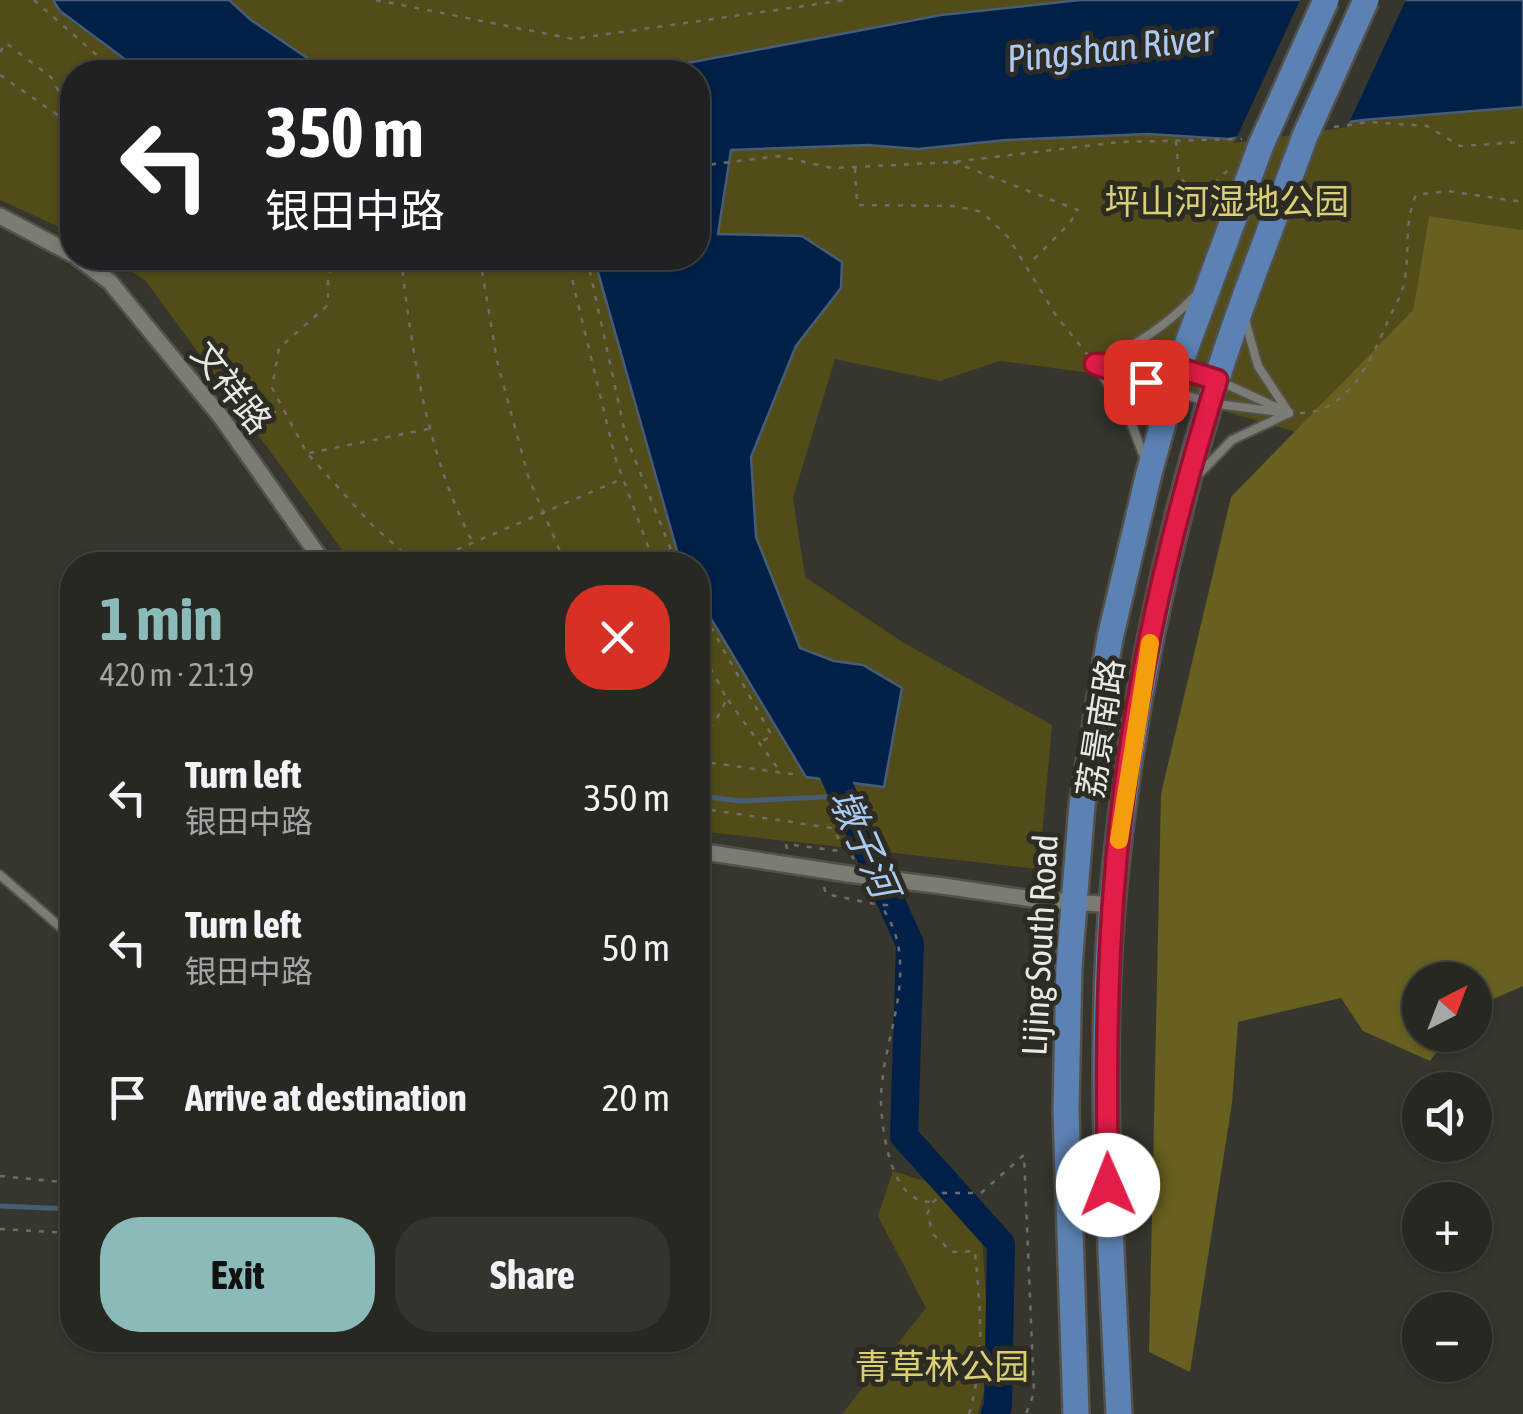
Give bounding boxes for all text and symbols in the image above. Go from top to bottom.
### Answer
water label: Pingshan River [1005,16,1217,80]
text: 350 m [265,92,424,172]
icon: left [100,100,230,230]
park label: 坪山河湿地公园 [1104,181,1350,221]
text: 银田中路 [265,185,445,237]
street label: 文祥路 [184,333,280,441]
pin [1104,340,1189,425]
icon: arrive [1119,355,1174,410]
text: 1 min [100,584,223,653]
button: close [565,585,670,690]
text: 420 m · 21:19 [100,656,254,693]
street label: 荔景南路 [1069,656,1131,800]
text: Turn left [185,753,301,796]
icon: left [100,770,155,825]
text: 350 m [584,776,670,819]
water label: 墩子河 [821,782,910,910]
text: 银田中路 [185,803,313,840]
street label: Lijing South Road [1013,833,1065,1057]
text: Turn left [185,903,301,946]
icon: left [100,920,155,975]
text: 50 m [602,926,670,969]
text: 银田中路 [185,953,313,990]
north arrow [1402,962,1492,1052]
map controls [1402,962,1492,1382]
icon: arrive [100,1070,155,1125]
button: sound [1402,1072,1492,1162]
text: Arrive at destination [185,1076,467,1119]
text: 20 m [602,1076,670,1119]
position arrow [1056,1133,1160,1237]
button: + [1402,1182,1492,1272]
button: Exit [100,1217,375,1332]
button: Share [395,1217,670,1332]
button: − [1402,1292,1492,1382]
park label: 青草林公园 [854,1346,1030,1386]

